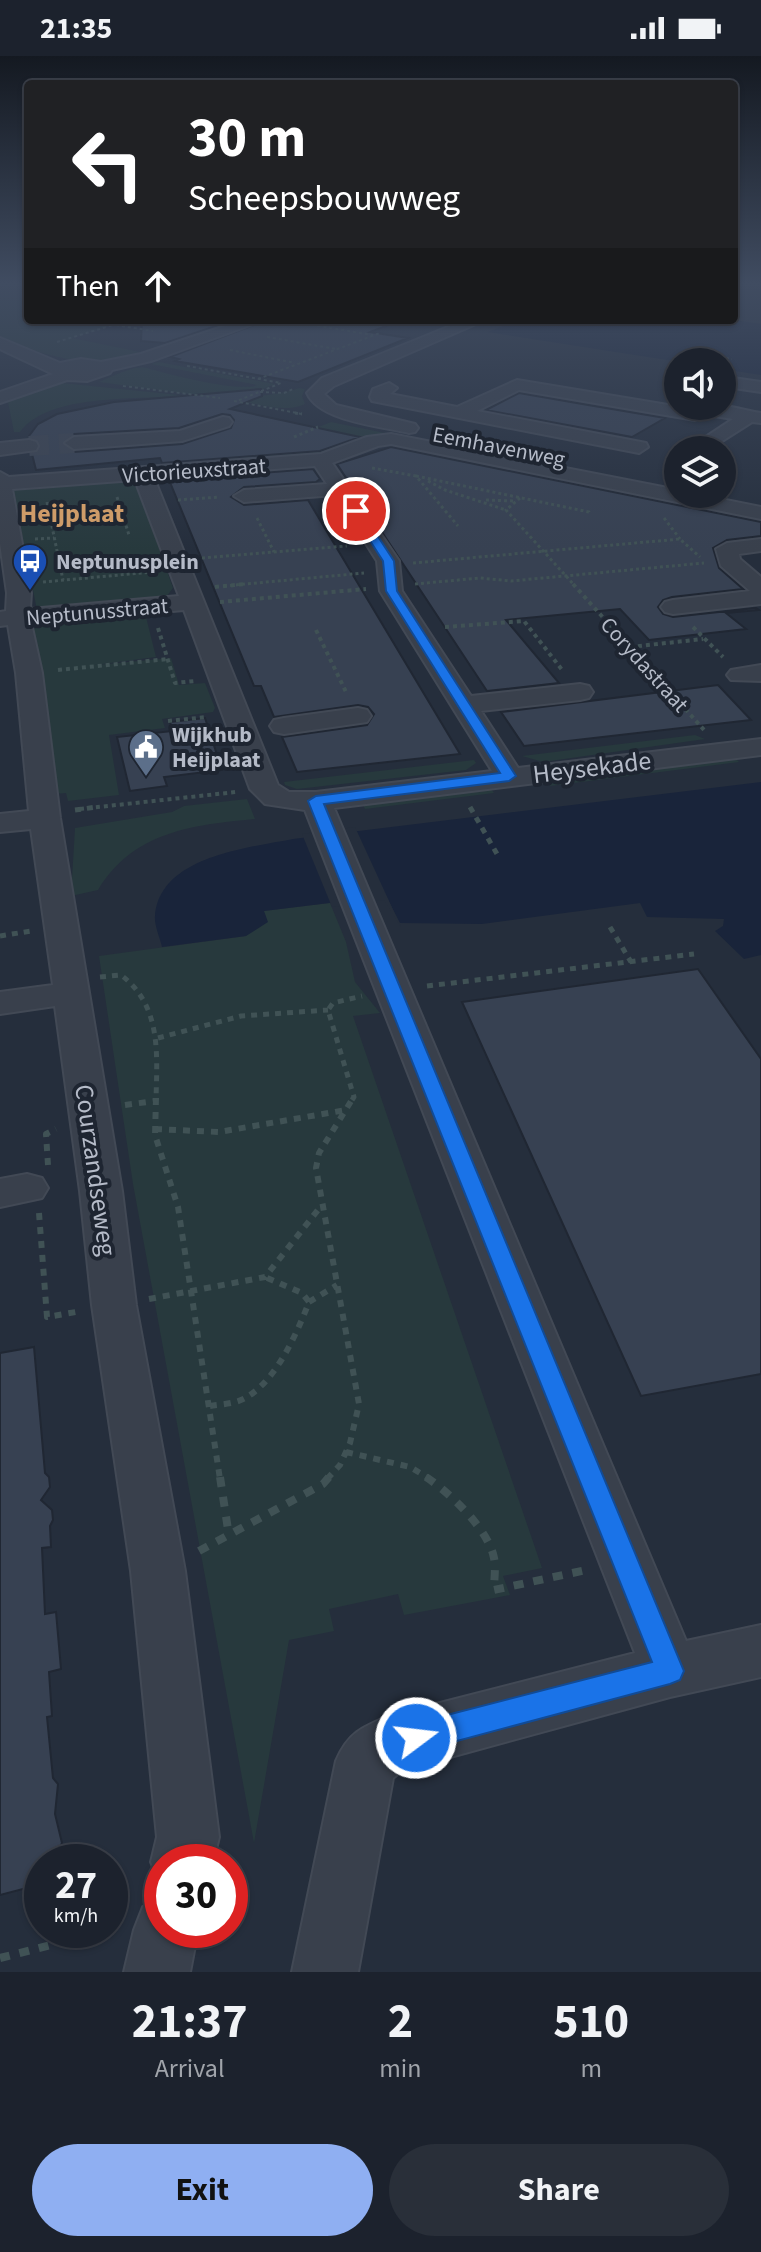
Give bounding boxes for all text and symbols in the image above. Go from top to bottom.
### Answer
text: 21:35 [40,7,112,50]
text: 30 m [188,99,306,178]
icon: left [56,112,160,216]
text: Scheepsbouwweg [188,173,460,224]
icon: ahead [136,264,180,308]
text: Then [56,265,120,308]
map controls [664,348,736,508]
button: sound [664,348,736,420]
street label: Eemhavenweg [430,418,568,475]
button: layers [664,436,736,508]
street label: Victorieuxstraat [121,450,268,492]
pin [322,477,390,545]
icon: arrive [334,489,378,533]
district label: Heijplaat [20,495,124,532]
bus stop icon: Neptunusplein [11,542,49,592]
place label: Neptunusplein [56,546,199,578]
street label: Neptunusstraat [25,590,170,634]
street label: Corydastraat [593,610,696,720]
place label: Wijkhub Heijplaat [172,719,261,776]
public building icon: Wijkhub Heijplaat [127,728,165,778]
street label: Heysekade [531,742,653,793]
street label: Courzandseweg [65,1082,126,1258]
position arrow [374,1696,458,1780]
speed limit sign: 30 [144,1844,248,1948]
text: 27 [55,1857,97,1914]
text: km/h [54,1902,98,1930]
text: 21:37 [132,1988,248,2056]
text: 2 [388,1988,413,2056]
text: 510 [553,1988,629,2056]
text: Arrival [155,2050,225,2087]
text: min [379,2050,421,2087]
text: m [580,2050,602,2087]
button: Exit [32,2144,373,2236]
button: Share [389,2144,729,2236]

